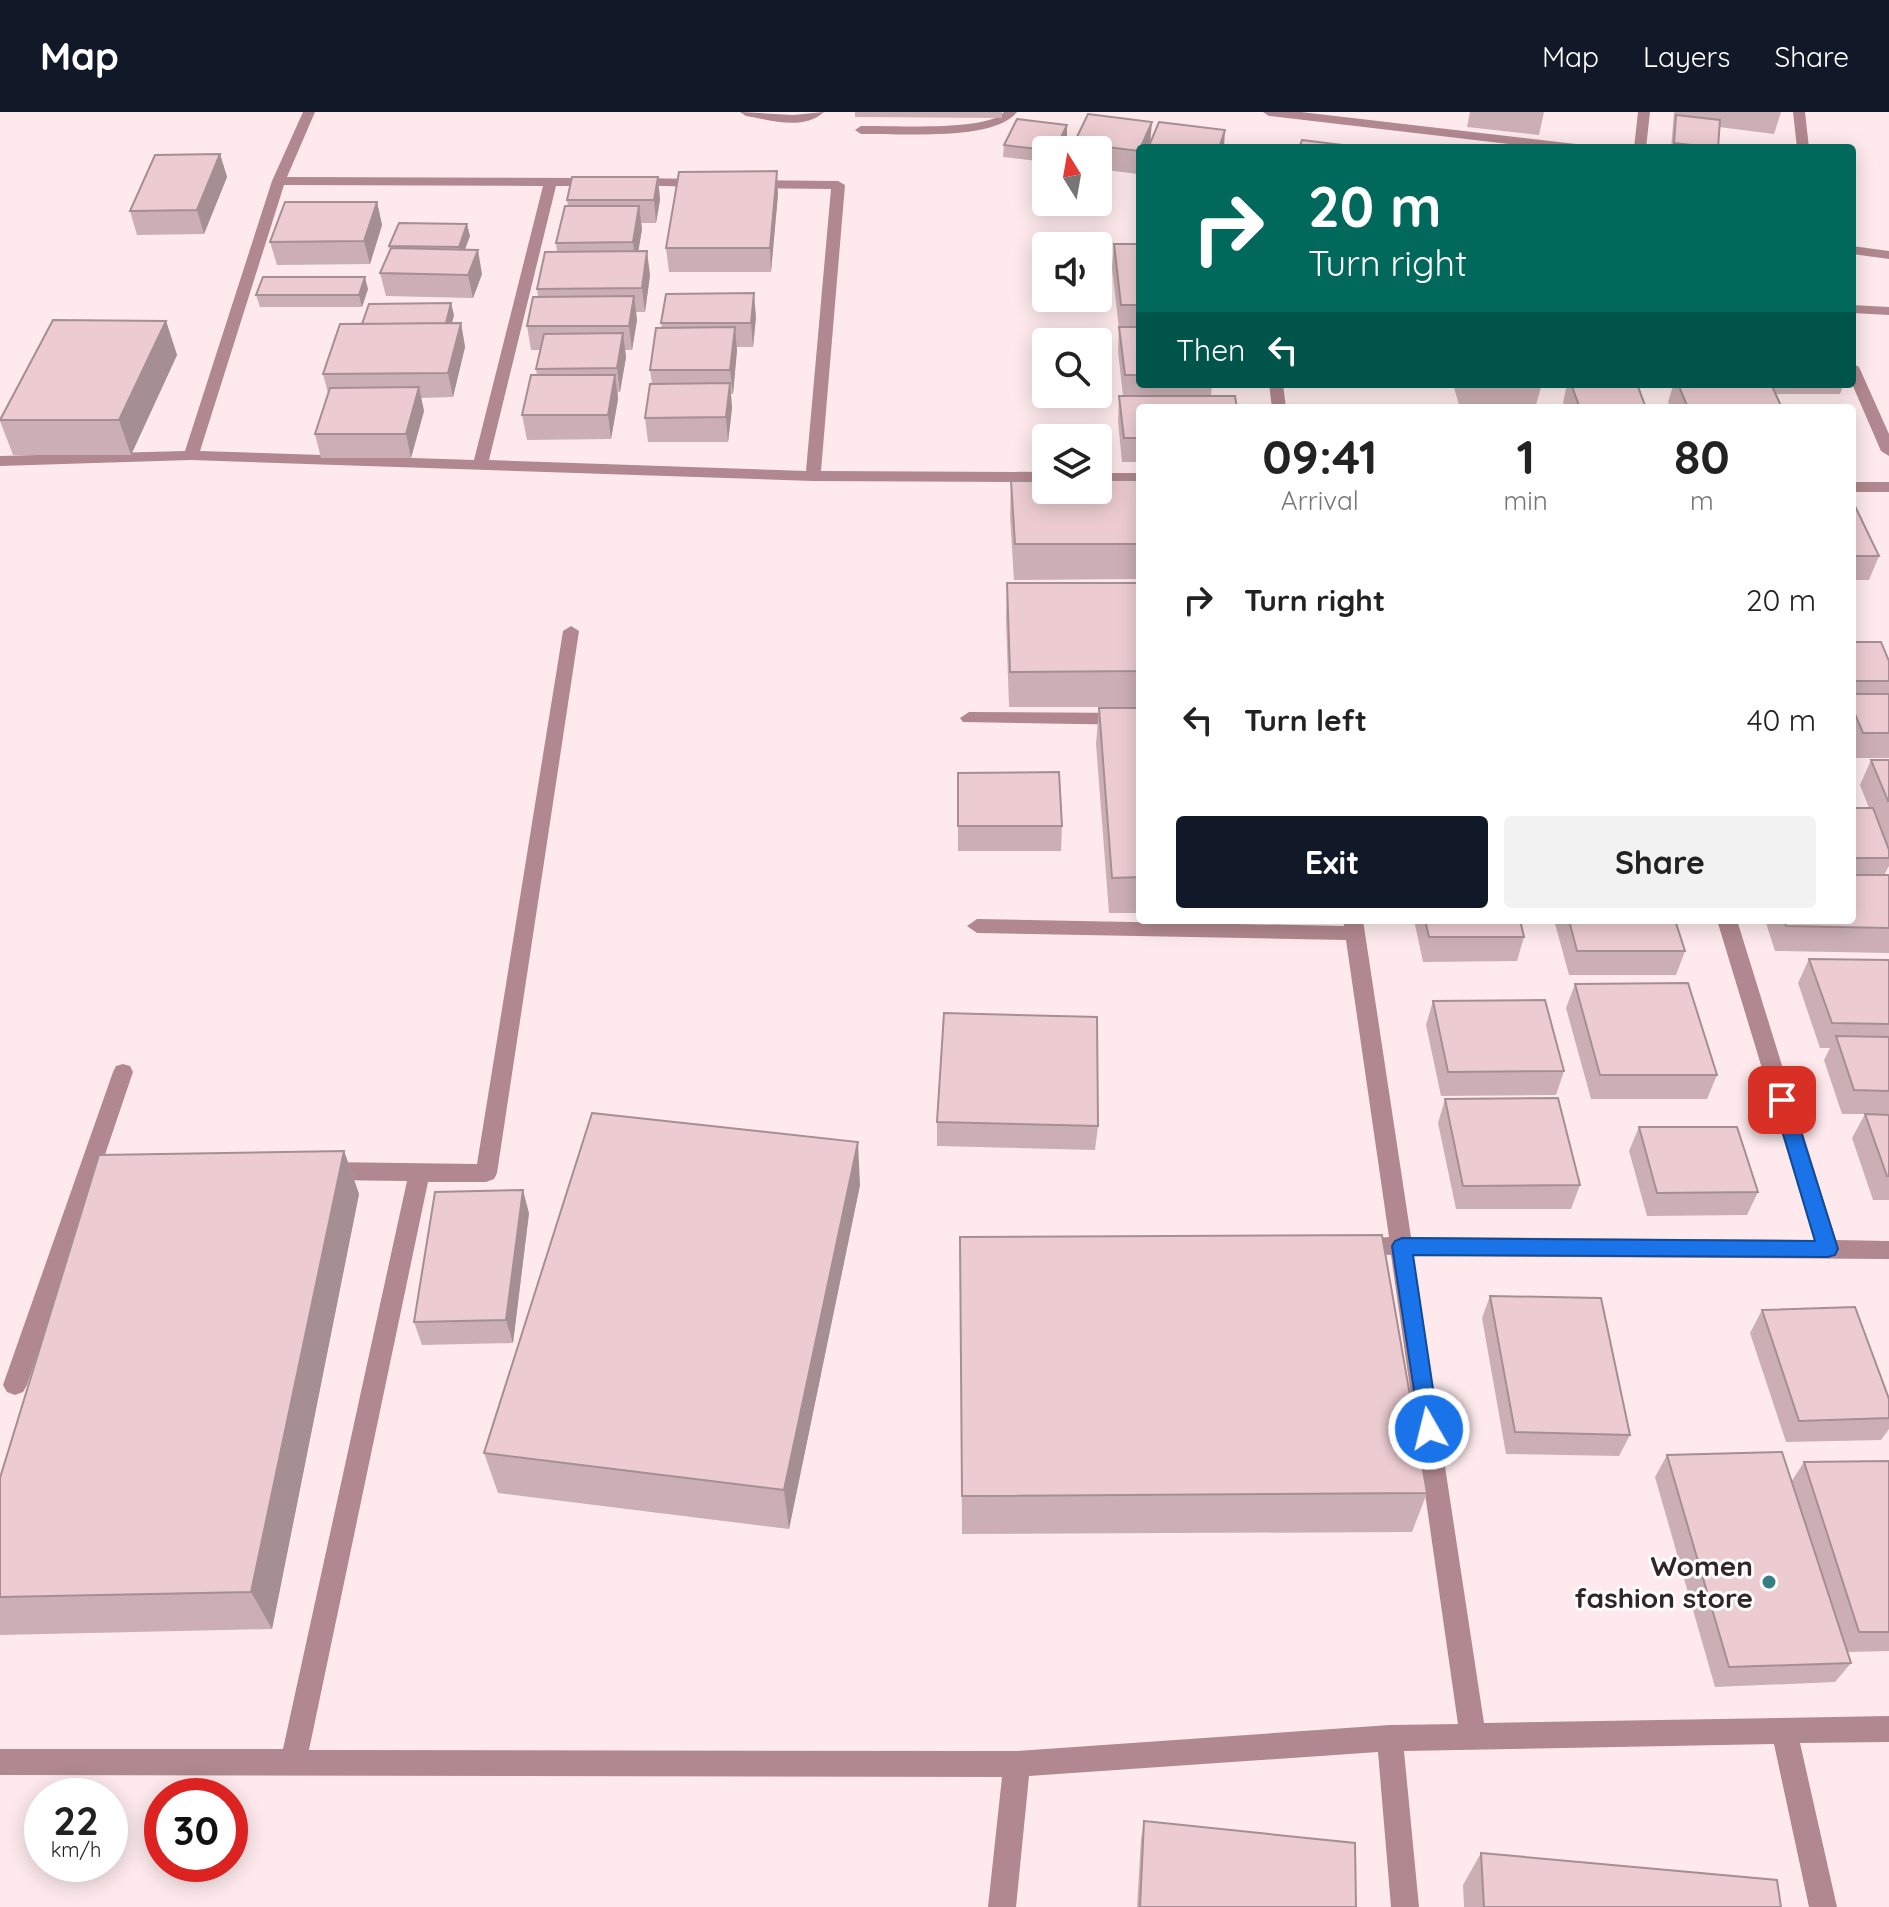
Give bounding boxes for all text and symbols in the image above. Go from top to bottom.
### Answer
text: Map [40,32,119,80]
text: Map [1542,39,1599,74]
text: Layers [1643,39,1730,74]
text: Share [1774,39,1849,74]
north arrow [1032,136,1112,216]
map controls [1032,136,1112,504]
text: 20 m [1308,171,1442,241]
icon: right [1176,176,1280,280]
button: sound [1032,232,1112,312]
text: Turn right [1308,240,1467,285]
button: search [1032,328,1112,408]
icon: left [1261,328,1305,372]
text: Then [1176,331,1245,369]
button: layers [1032,424,1112,504]
text: 09:41 [1262,426,1377,486]
text: 1 [1516,426,1535,486]
text: 80 [1674,426,1730,486]
text: Arrival [1281,484,1359,517]
text: min [1504,484,1548,517]
text: m [1690,484,1714,517]
icon: right [1176,578,1220,622]
text: Turn right [1244,581,1385,619]
text: 20 m [1746,581,1816,619]
icon: left [1176,698,1220,742]
text: Turn left [1244,701,1367,739]
text: 40 m [1747,701,1816,739]
button: Exit [1176,816,1488,908]
button: Share [1504,816,1816,908]
pin [1748,1066,1816,1134]
icon: arrive [1760,1078,1804,1122]
position arrow [1387,1387,1471,1471]
place label: Women fashion store [1574,1548,1753,1615]
marker: Women fashion store [1760,1573,1778,1591]
speed limit sign: 30 [144,1778,248,1882]
text: 22 [53,1795,99,1845]
text: km/h [51,1837,101,1862]

